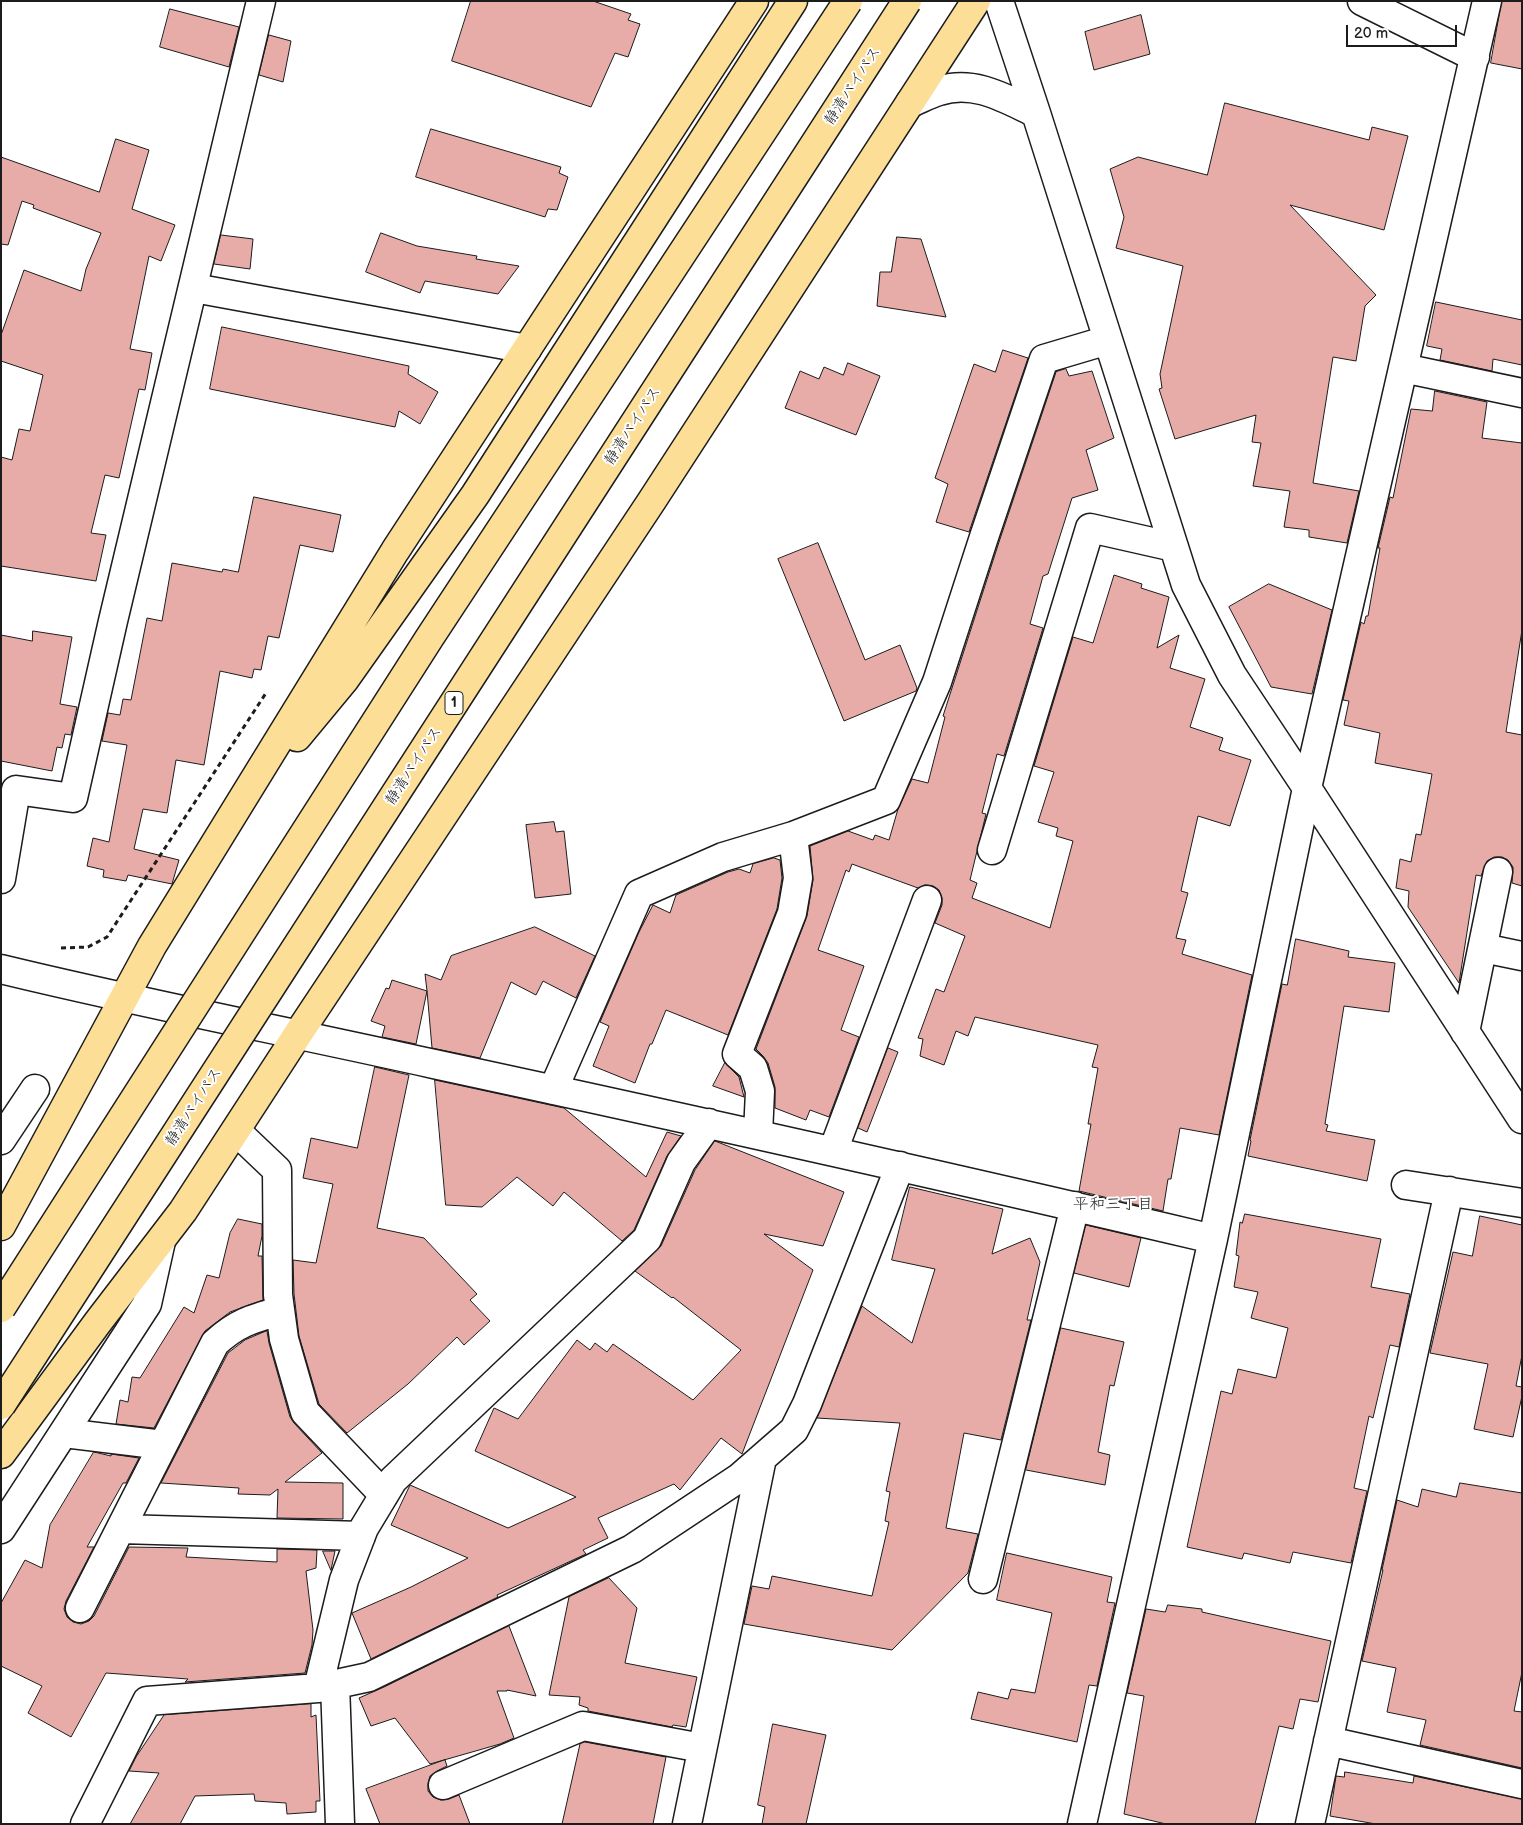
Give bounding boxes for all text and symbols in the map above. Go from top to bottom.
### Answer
scale bar [1348,15,1459,47]
text: 20 m [1354,24,1388,43]
street label: 静清バイパス [821,43,885,129]
street label: 静清バイパス [601,383,665,469]
road number: 1 [445,691,463,714]
street label: 静清バイパス [382,723,446,809]
street label: 静清バイパス [162,1064,226,1150]
district label: 平和三丁目 [1073,1195,1153,1215]

